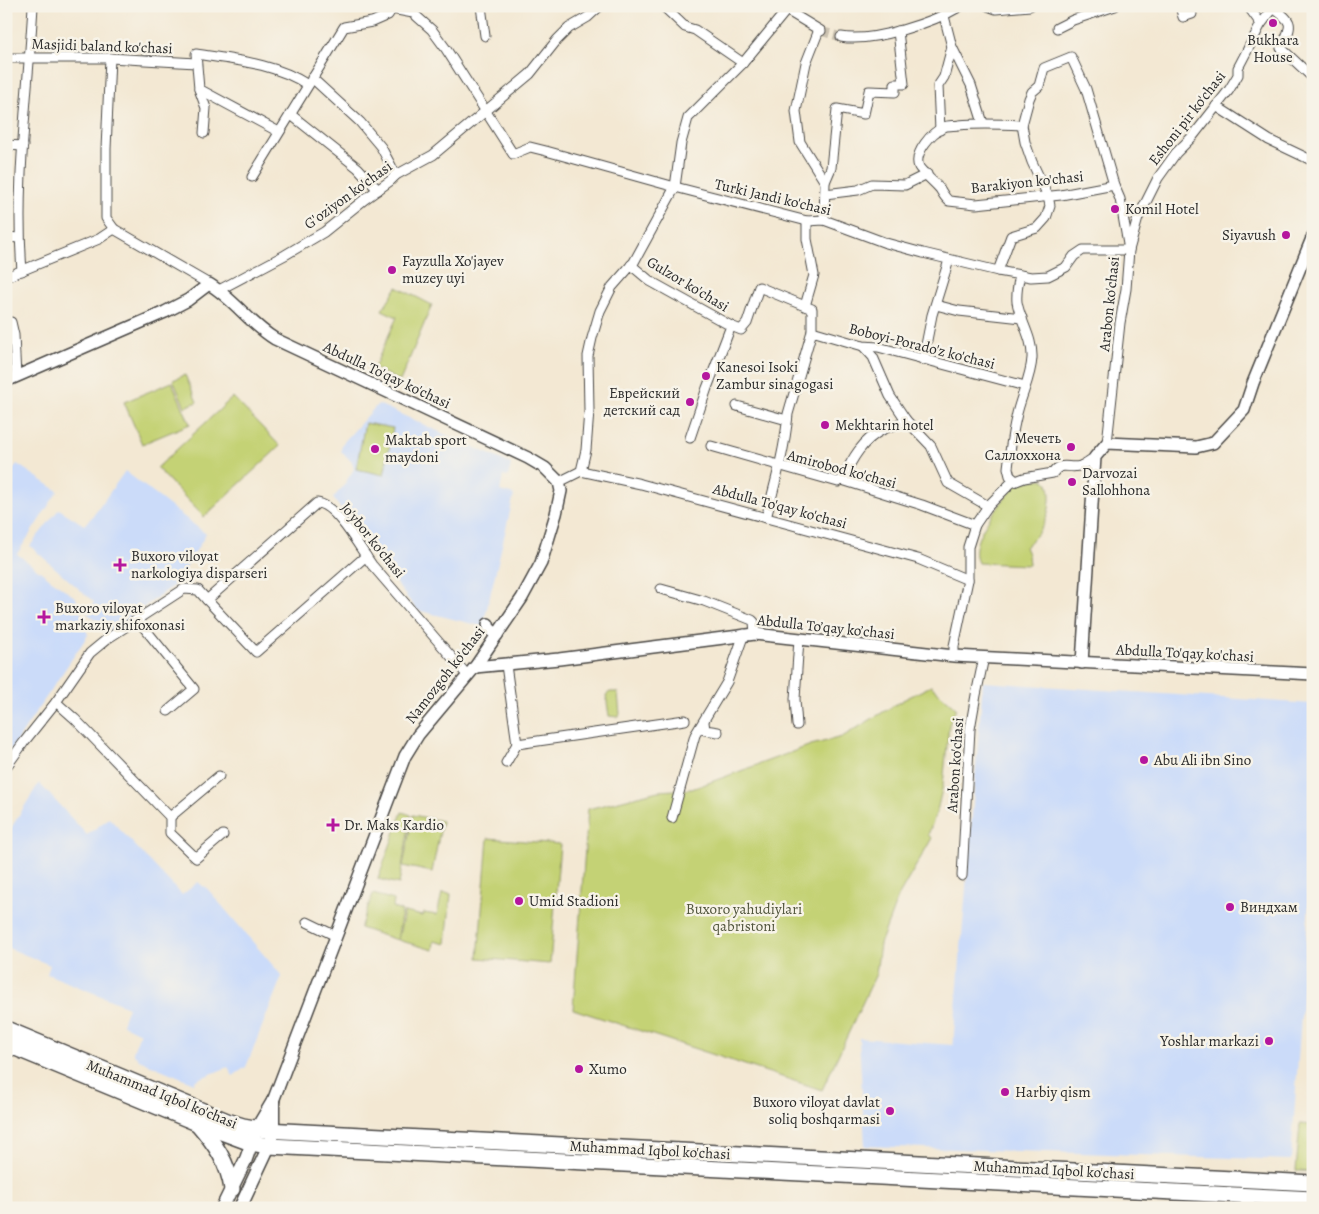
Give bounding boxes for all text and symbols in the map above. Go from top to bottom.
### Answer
marker: Bukhara House [1267,17,1279,29]
place label: Bukhara House [1247,30,1299,67]
street label: Masjidi baland ko'chasi [31,34,173,58]
street label: Eshoni pir ko'chasi [1144,67,1230,169]
street label: G'oziyon ko'chasi [300,156,396,234]
street label: Barakiyon ko'chasi [970,166,1084,198]
street label: Turki Jandi ko'chasi [713,174,833,220]
place label: Komil Hotel [1125,199,1199,219]
marker: Komil Hotel [1109,203,1121,215]
place label: Siyavush [1222,225,1276,245]
marker: Siyavush [1280,229,1292,241]
place label: Fayzulla Xo'jayev muzey uyi [402,251,504,288]
street label: Gulzor ko'chasi [643,252,733,316]
street label: Arabon ko'chasi [1094,256,1124,353]
marker: Fayzulla Xo'jayev muzey uyi [386,264,398,276]
street label: Boboyi-Porado'z ko'chasi [847,318,997,374]
street label: Abdulla To'qay ko'chasi [319,336,454,413]
place label: Kanesoi Isoki Zambur sinagogasi [716,357,833,394]
marker: Kanesoi Isoki Zambur sinagogasi [700,370,712,382]
place label: Еврейский детский сад [603,383,680,420]
marker: Еврейский детский сад [684,396,696,408]
place label: Mekhtarin hotel [835,415,934,435]
marker: Mekhtarin hotel [819,419,831,431]
place label: Мечеть Саллоххона [985,428,1061,465]
place label: Maktab sport maydoni [385,430,467,467]
marker: Мечеть Саллоххона [1065,441,1077,453]
marker: Maktab sport maydoni [369,443,381,455]
street label: Amirobod ko'chasi [784,445,899,493]
place label: Darvozai Sallohhona [1082,463,1150,500]
marker: Darvozai Sallohhona [1066,476,1078,488]
street label: Abdulla To'qay ko'chasi [710,478,849,534]
street label: Jo'ybor ko'chasi [336,498,410,582]
place label: Buxoro viloyat narkologiya disparseri [131,546,268,583]
marker: Buxoro viloyat narkologiya disparseri [113,558,127,572]
place label: Buxoro viloyat markaziy shifoxonasi [55,598,185,635]
marker: Buxoro viloyat markaziy shifoxonasi [37,610,51,624]
street label: Abdulla To’qay ko’chasi [755,610,896,644]
street label: Namozgoh ko'chasi [401,622,489,728]
street label: Abdulla To'qay ko'chasi [1115,639,1254,667]
street label: Arabon ko'chasi [942,717,968,814]
place label: Abu Ali ibn Sino [1153,750,1251,770]
marker: Abu Ali ibn Sino [1138,754,1150,766]
place label: Dr. Maks Kardio [344,815,444,835]
marker: Dr. Maks Kardio [326,818,340,832]
place label: Umid Stadioni [529,891,619,911]
marker: Umid Stadioni [513,895,525,907]
place label: Виндхам [1240,897,1298,917]
park label: Buxoro yahudiylari qabristoni [686,899,802,936]
marker: Виндхам [1224,901,1236,913]
place label: Yoshlar markazi [1159,1031,1259,1051]
marker: Yoshlar markazi [1263,1035,1275,1047]
street label: Muhammad Iqbol ko'chasi [84,1055,240,1133]
place label: Xumo [589,1059,627,1079]
marker: Xumo [573,1063,585,1075]
place label: Harbiy qism [1015,1082,1091,1102]
marker: Harbiy qism [999,1086,1011,1098]
place label: Buxoro viloyat davlat soliq boshqarmasi [752,1092,880,1129]
marker: Buxoro viloyat davlat soliq boshqarmasi [884,1105,896,1117]
street label: Muhammad Iqbol ko'chasi [569,1136,731,1164]
street label: Muhammad Iqbol ko'chasi [973,1156,1135,1184]

